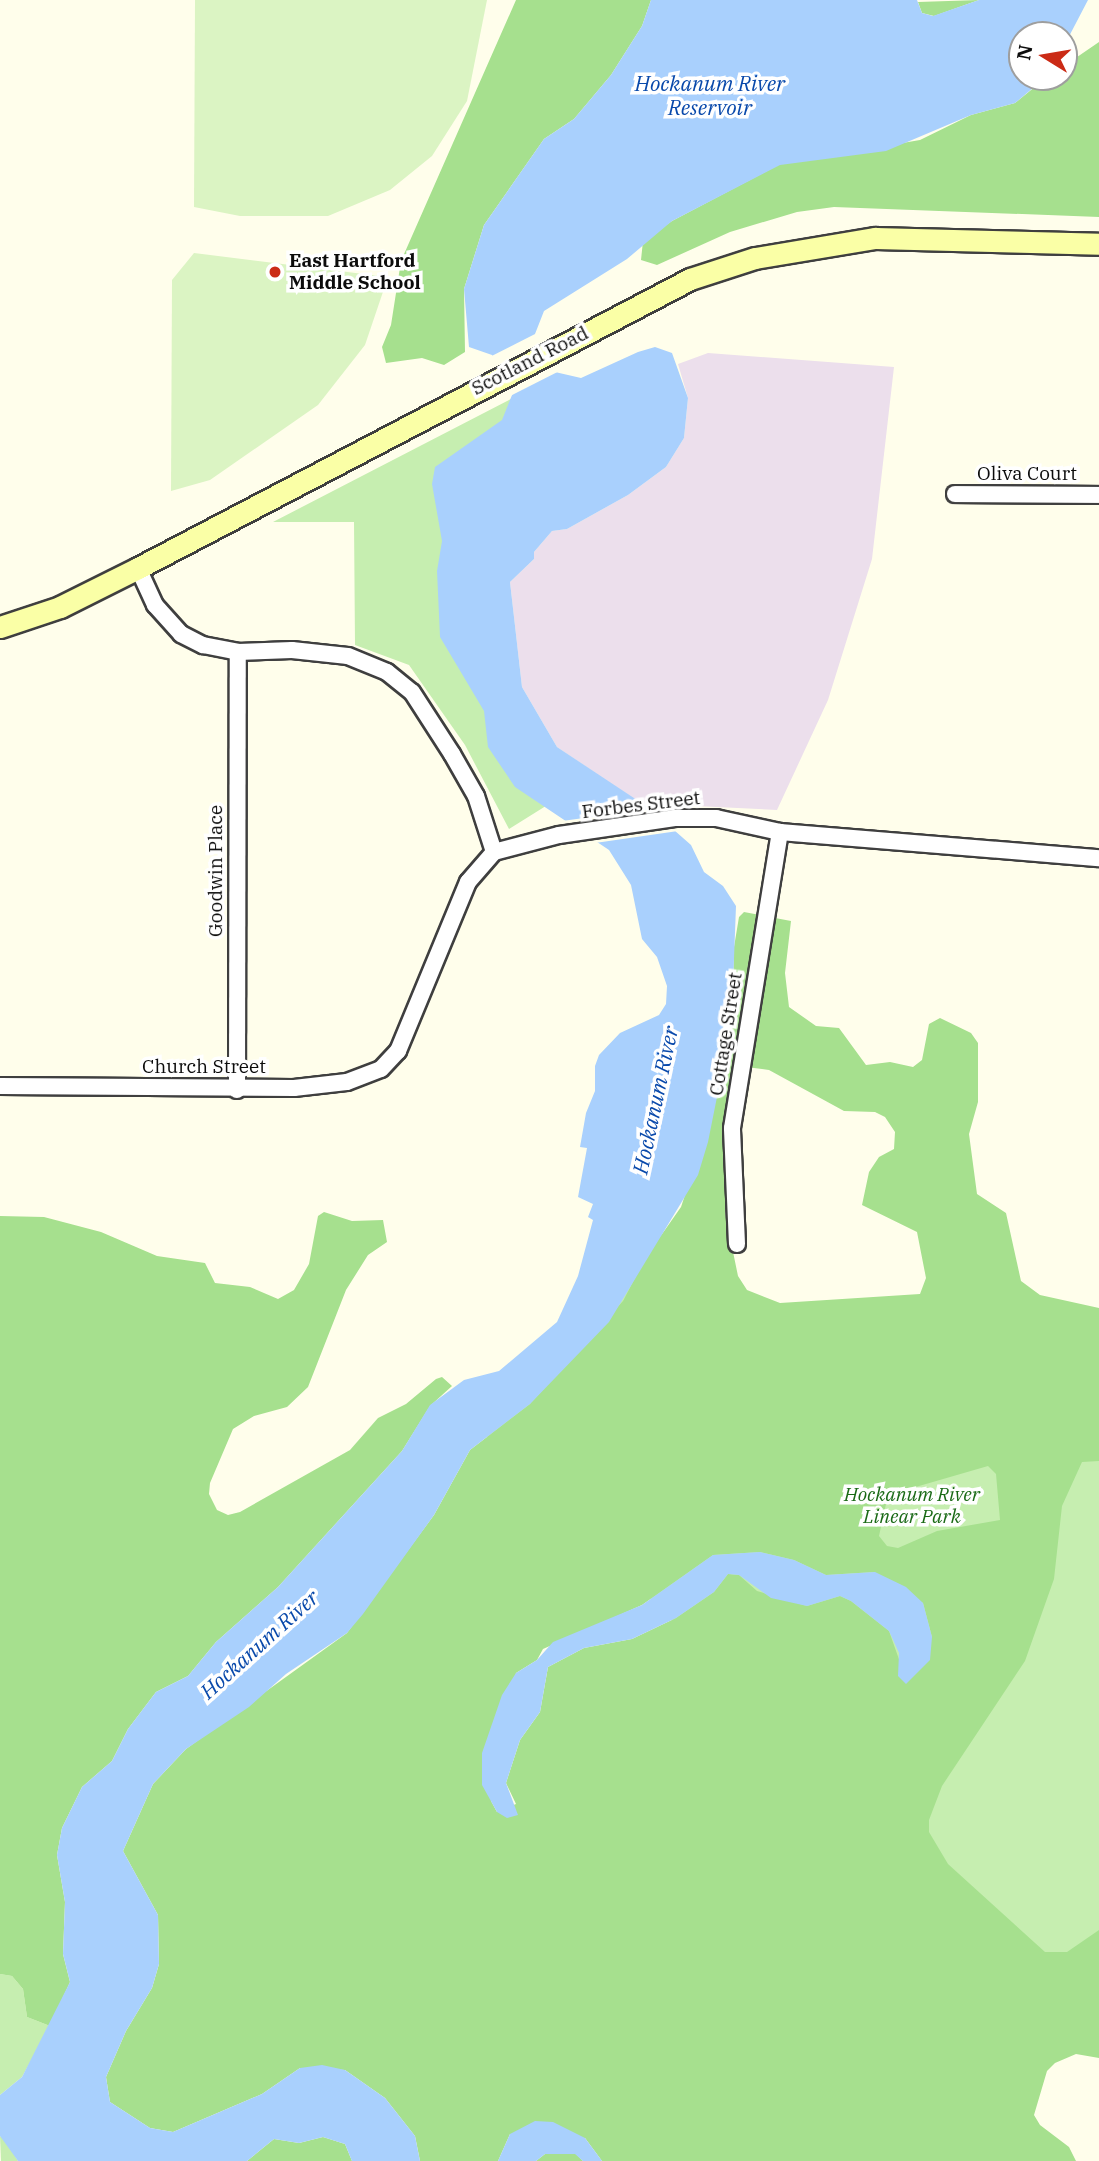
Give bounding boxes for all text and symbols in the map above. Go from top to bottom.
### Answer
north arrow [1008,21,1078,91]
text: N [1011,43,1038,62]
water label: Hockanum River Reservoir [635,70,785,120]
place label: East Hartford Middle School [289,250,421,294]
marker: East Hartford Middle School [267,264,283,280]
street label: Scotland Road [468,322,592,400]
street label: Oliva Court [977,463,1077,485]
street label: Forbes Street [581,786,701,824]
street label: Goodwin Place [205,805,227,937]
street label: Cottage Street [705,971,747,1097]
water label: Hockanum River [627,1024,683,1176]
street label: Church Street [142,1056,266,1078]
park label: Hockanum River Linear Park [844,1484,980,1528]
water label: Hockanum River [195,1584,323,1704]

